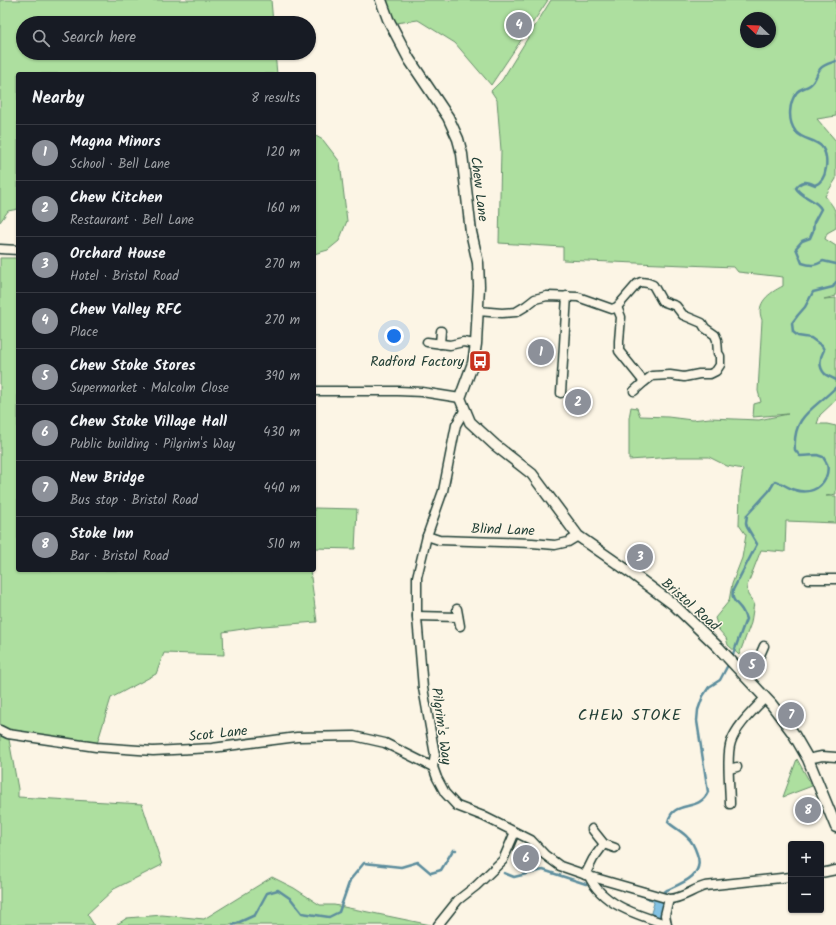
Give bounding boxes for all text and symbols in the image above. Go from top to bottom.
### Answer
pin: 4 [506,10,532,40]
north arrow [740,12,776,48]
search box [16,16,316,60]
text: Search here [62,26,136,50]
icon: search [30,27,52,49]
text: Nearby [32,85,84,112]
text: 8 results [251,88,300,109]
text: Magna Minors [70,130,161,154]
text: 1 [43,142,47,163]
text: 120 m [266,142,300,163]
text: School · Bell Lane [70,154,170,175]
street label: Chew Lane [464,155,494,224]
text: Chew Kitchen [70,186,163,210]
text: 2 [41,198,49,219]
text: 160 m [267,198,300,219]
text: Restaurant · Bell Lane [70,210,194,231]
text: Orchard House [70,242,166,266]
text: 3 [41,254,49,275]
text: 270 m [264,254,300,275]
text: Hotel · Bristol Road [70,266,179,287]
text: Chew Valley RFC [70,298,182,322]
text: 4 [41,310,49,331]
text: 270 m [264,310,300,331]
text: Place [70,322,98,343]
your location [384,326,404,346]
pin: 1 [528,337,554,367]
bus stop icon: Radford Factory [467,348,493,374]
place label: Radford Factory [370,351,464,373]
text: Chew Stoke Stores [70,354,195,378]
text: 5 [42,366,48,387]
text: 390 m [264,366,300,387]
text: Supermarket · Malcolm Close [70,378,229,399]
pin: 2 [565,387,591,417]
text: Chew Stoke Village Hall [70,410,227,434]
text: 6 [41,422,49,443]
text: 430 m [263,422,300,443]
text: Public building · Pilgrim's Way [70,434,235,455]
text: New Bridge [70,466,145,490]
text: 7 [42,478,48,499]
text: 440 m [264,478,300,499]
text: Bus stop · Bristol Road [70,490,198,511]
street label: Blind Lane [471,518,536,542]
text: Stoke Inn [70,522,134,546]
text: 8 [41,534,49,555]
text: 510 m [267,534,300,555]
pin: 3 [627,542,653,572]
text: Bar · Bristol Road [70,546,169,567]
street label: Bristol Road [656,573,725,637]
pin: 5 [739,650,765,680]
street label: Pilgrim's Way [425,686,457,767]
pin: 7 [778,700,804,730]
district label: CHEW STOKE [578,703,682,728]
street label: Scot Lane [188,720,249,748]
pin: 8 [795,795,821,825]
map controls [788,841,824,913]
button: + [788,841,824,877]
pin: 6 [513,843,539,873]
button: − [788,877,824,913]

